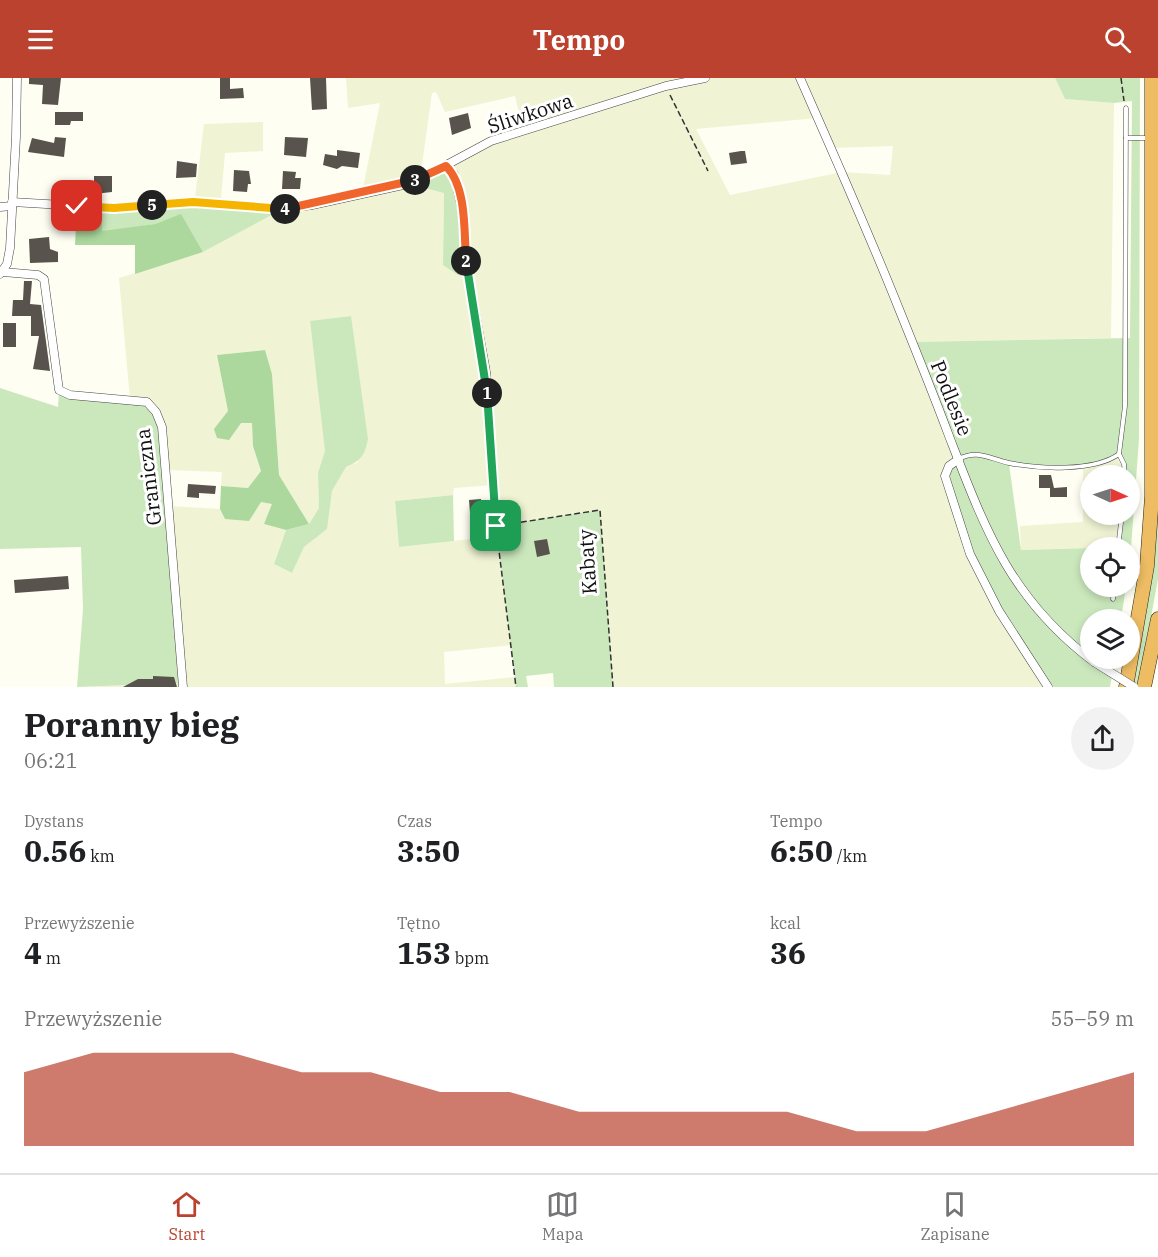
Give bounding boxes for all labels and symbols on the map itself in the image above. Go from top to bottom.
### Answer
street label: Śliwkowa [484,86,576,140]
pin: 3 [400,165,430,195]
pin [51,180,102,231]
pin: 5 [137,190,167,220]
pin: 4 [270,194,300,224]
pin: 2 [451,246,481,276]
street label: Podlesie [925,356,979,440]
pin: 1 [472,378,502,408]
street label: Graniczna [129,427,167,527]
north arrow [1080,465,1140,525]
pin [470,500,521,551]
street label: Kabaty [571,528,603,595]

